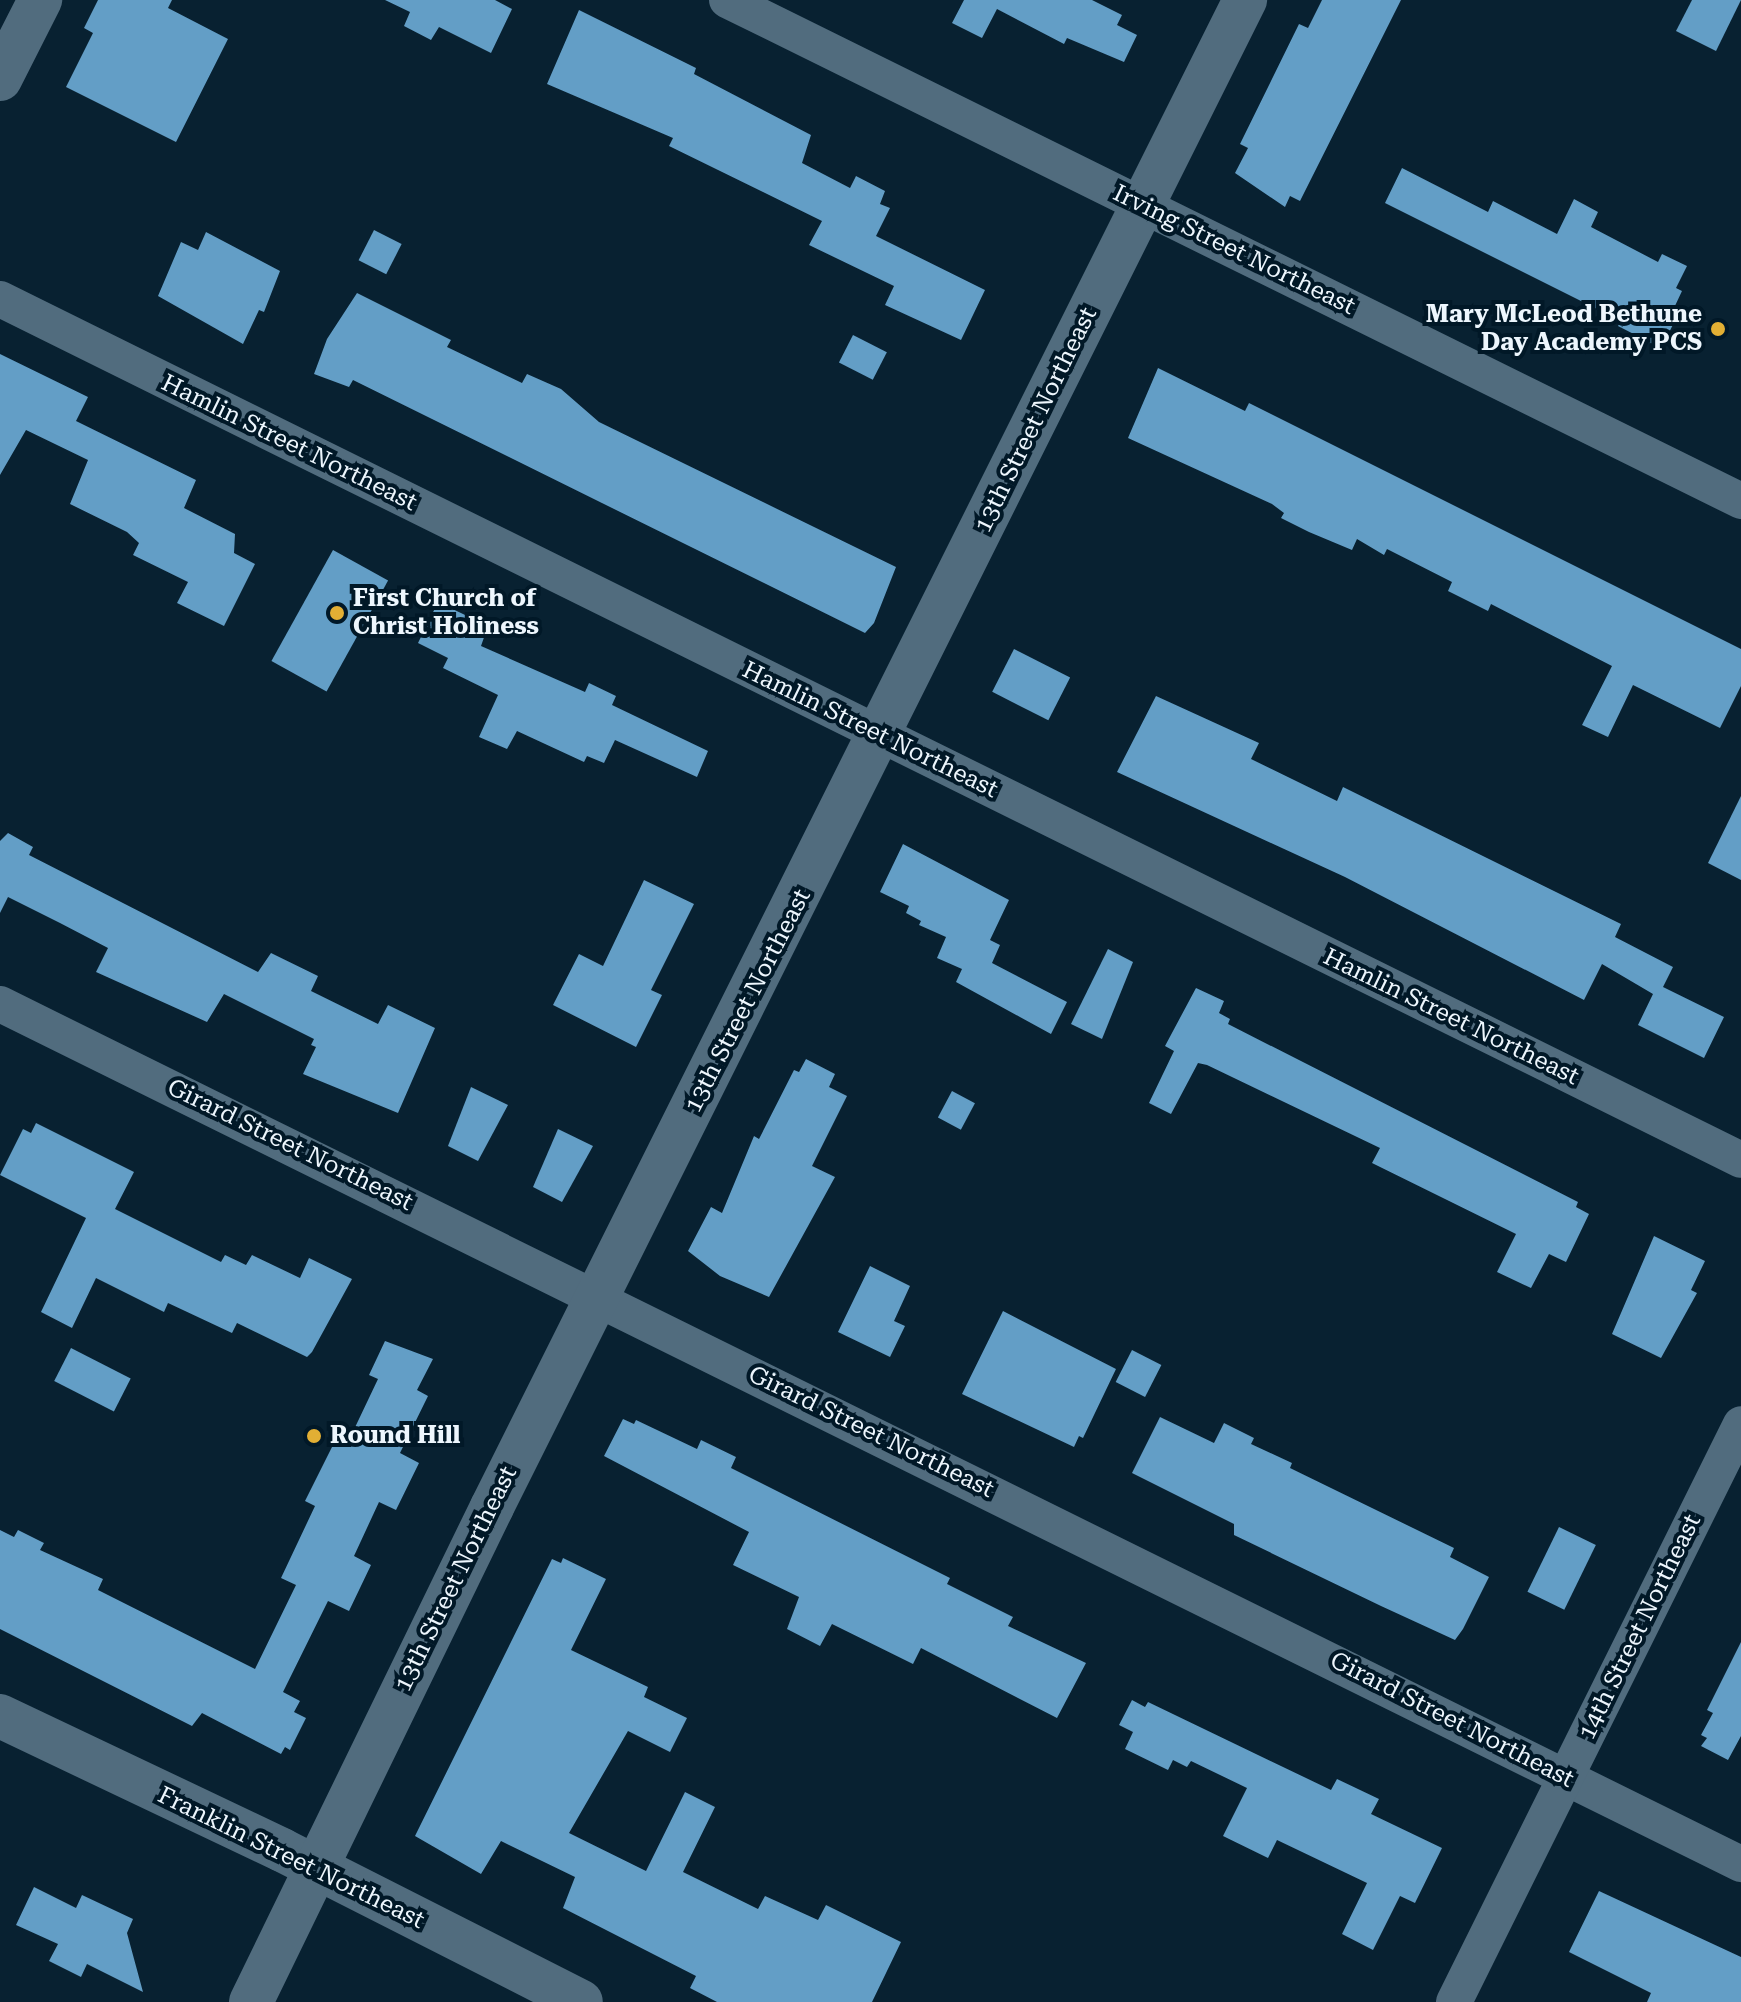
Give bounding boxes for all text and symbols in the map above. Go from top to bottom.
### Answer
street label: Irving Street Northeast [1108,179,1360,321]
place label: Mary McLeod Bethune Day Academy PCS [1426,301,1702,357]
street label: 13th Street Northeast [969,303,1103,537]
marker: Mary McLeod Bethune Day Academy PCS [1709,320,1727,338]
street label: Hamlin Street Northeast [157,369,421,517]
place label: First Church of Christ Holiness [353,585,539,641]
marker: First Church of Christ Holiness [328,604,346,622]
street label: Hamlin Street Northeast [738,656,1002,804]
street label: 13th Street Northeast [679,884,817,1118]
street label: Hamlin Street Northeast [1319,943,1583,1091]
street label: Girard Street Northeast [163,1073,417,1217]
street label: Girard Street Northeast [744,1360,998,1504]
place label: Round Hill [330,1422,460,1450]
marker: Round Hill [305,1427,323,1445]
street label: 13th Street Northeast [389,1462,523,1696]
street label: 14th Street Northeast [1573,1510,1707,1744]
street label: Girard Street Northeast [1325,1646,1579,1794]
street label: Franklin Street Northeast [153,1781,429,1935]

